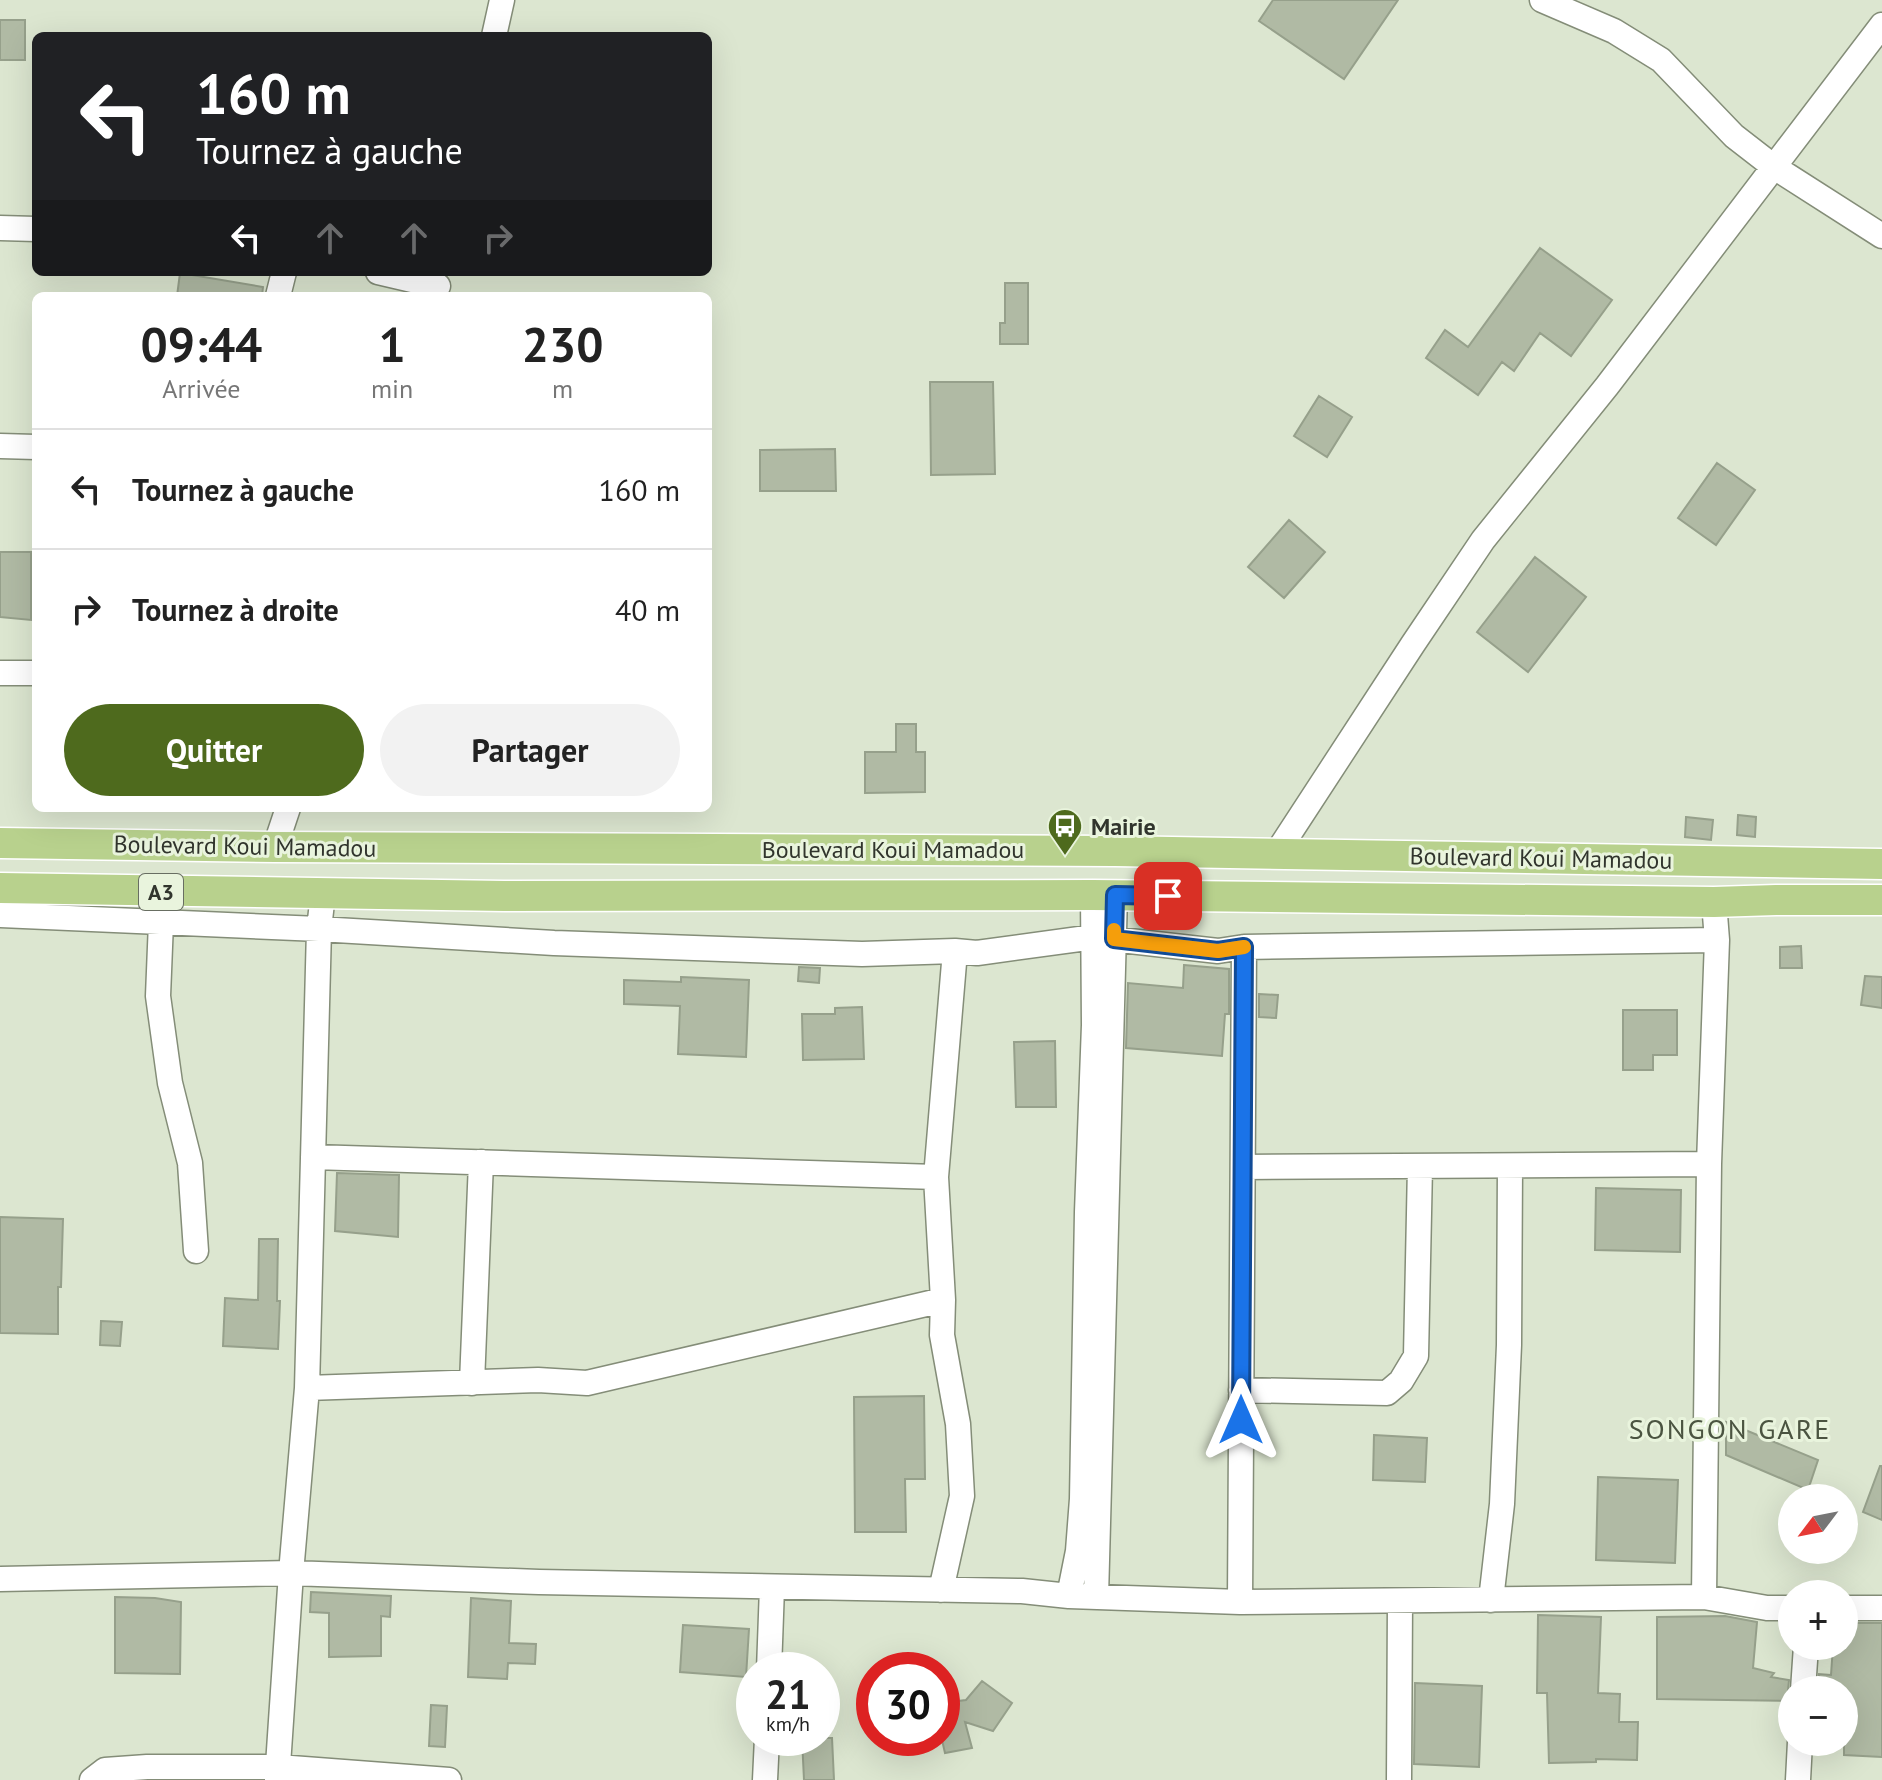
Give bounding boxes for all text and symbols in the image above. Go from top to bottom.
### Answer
text: 160 m [196,57,351,129]
icon: left [64,64,168,168]
text: Tournez à gauche [196,127,463,174]
icon: left [224,216,268,260]
icon: ahead [308,216,352,260]
icon: ahead [392,216,436,260]
icon: right [476,216,520,260]
text: 09:44 [141,313,262,375]
text: 1 [378,313,406,375]
text: 230 [522,313,603,375]
text: Arrivée [162,372,241,405]
text: min [371,372,413,405]
text: m [552,372,573,405]
icon: left [64,467,108,511]
text: Tournez à gauche [132,470,354,509]
text: 160 m [599,470,680,509]
icon: right [64,587,108,631]
text: Tournez à droite [132,590,339,629]
text: 40 m [615,590,680,629]
button: Quitter [64,704,364,796]
button: Partager [380,704,680,796]
bus stop icon: Mairie [1046,807,1084,857]
place label: Mairie [1091,811,1156,842]
street label: Boulevard Koui Mamadou [113,828,377,864]
street label: Boulevard Koui Mamadou [762,834,1024,865]
street label: Boulevard Koui Mamadou [1409,840,1673,876]
pin [1134,862,1202,930]
road number: A3 [139,874,183,910]
icon: arrive [1146,874,1190,918]
position arrow [1199,1378,1283,1462]
district label: SONGON GARE [1629,1410,1831,1447]
north arrow [1778,1484,1858,1564]
map controls [1778,1484,1858,1756]
button: + [1778,1580,1858,1660]
speed limit sign: 30 [856,1652,960,1756]
text: 21 [765,1668,811,1720]
button: − [1778,1676,1858,1756]
text: km/h [766,1711,810,1737]

